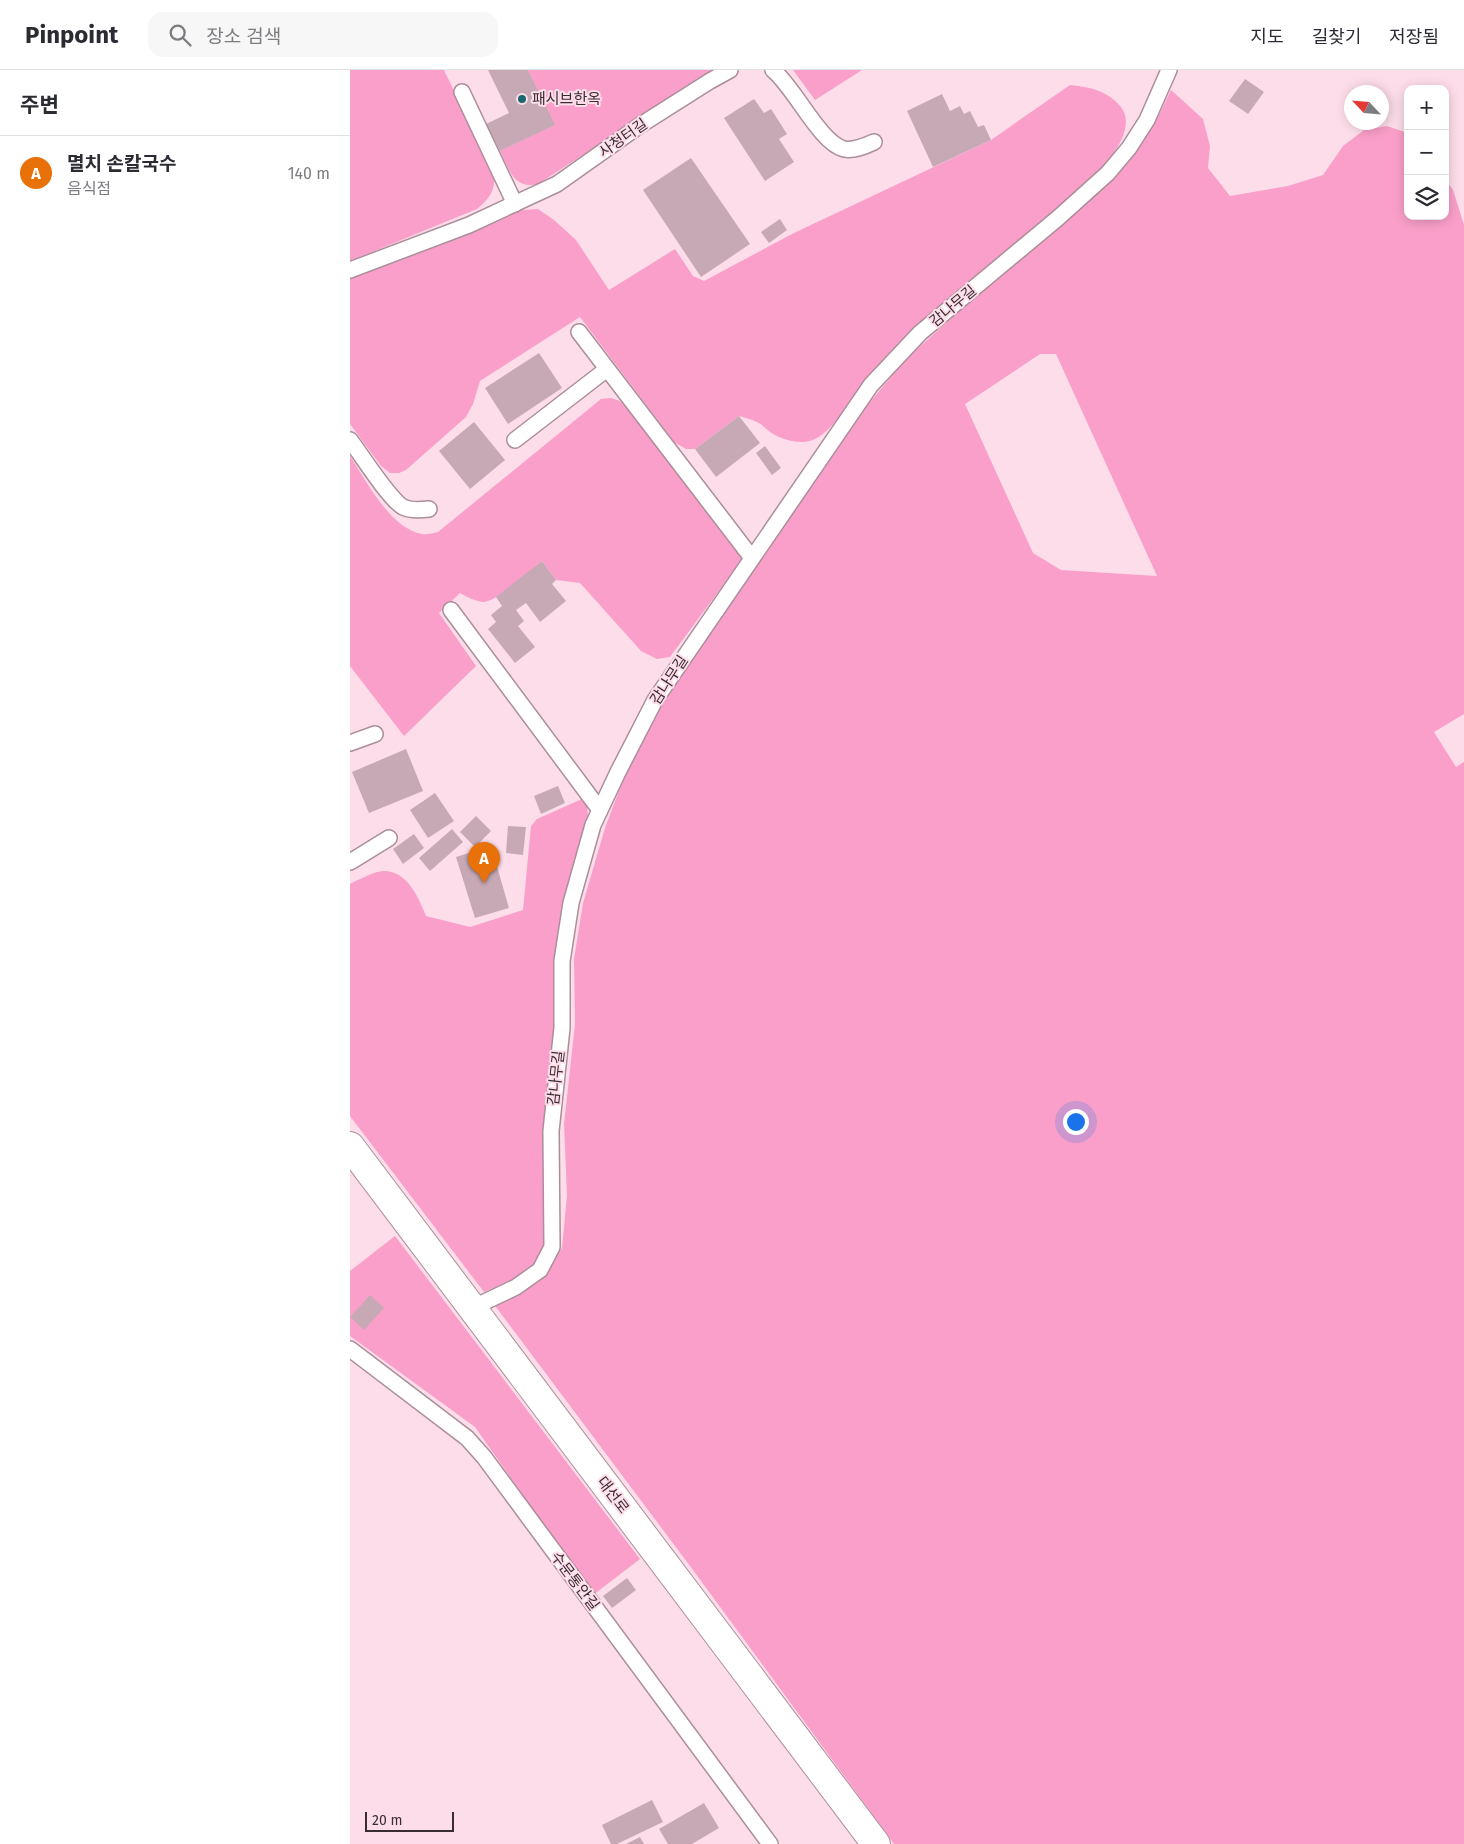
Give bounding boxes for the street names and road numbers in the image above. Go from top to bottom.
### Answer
street label: 사청터길 [595,115,651,161]
street label: 감나무길 [926,281,980,331]
street label: 감나무길 [646,652,692,708]
street label: 감나무길 [544,1050,568,1106]
street label: 대선로 [593,1473,633,1517]
street label: 수문통안길 [547,1548,603,1614]

